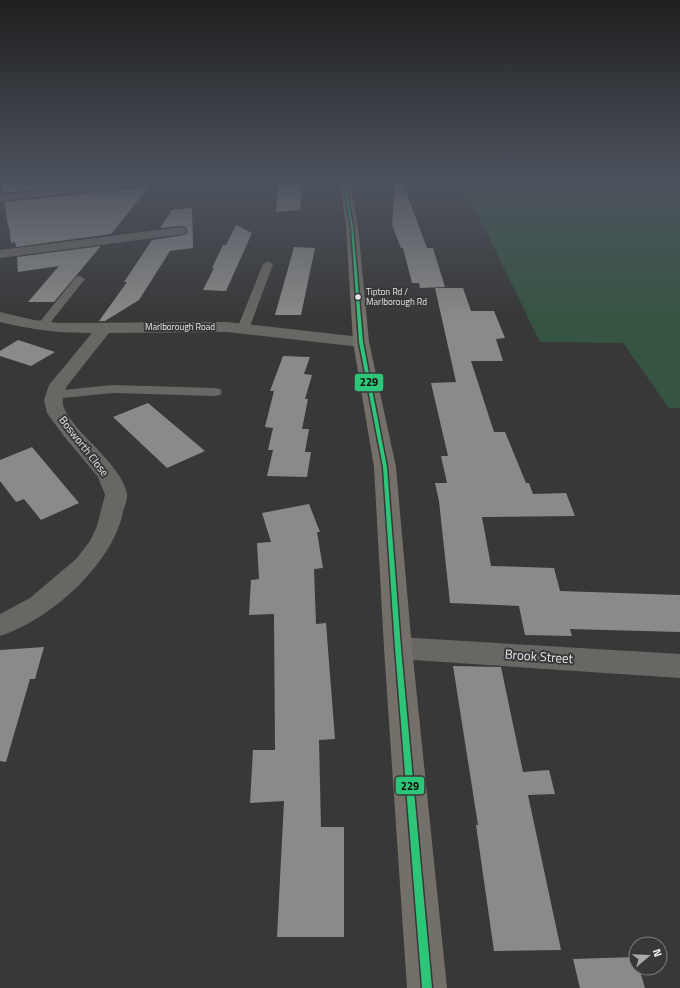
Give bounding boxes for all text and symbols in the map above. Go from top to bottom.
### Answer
place label: Tipton Rd / Marlborough Rd [366,285,427,308]
marker: Tipton Rd / Marlborough Rd [353,292,363,302]
street label: Marlborough Road [145,320,215,333]
line badge: 229 [354,373,384,392]
text: 229 [360,374,378,390]
street label: Bosworth Close [55,412,113,480]
street label: Brook Street [504,644,574,668]
line badge: 229 [395,776,425,795]
text: 229 [401,778,419,794]
north arrow [628,936,668,976]
text: N [649,947,666,959]

